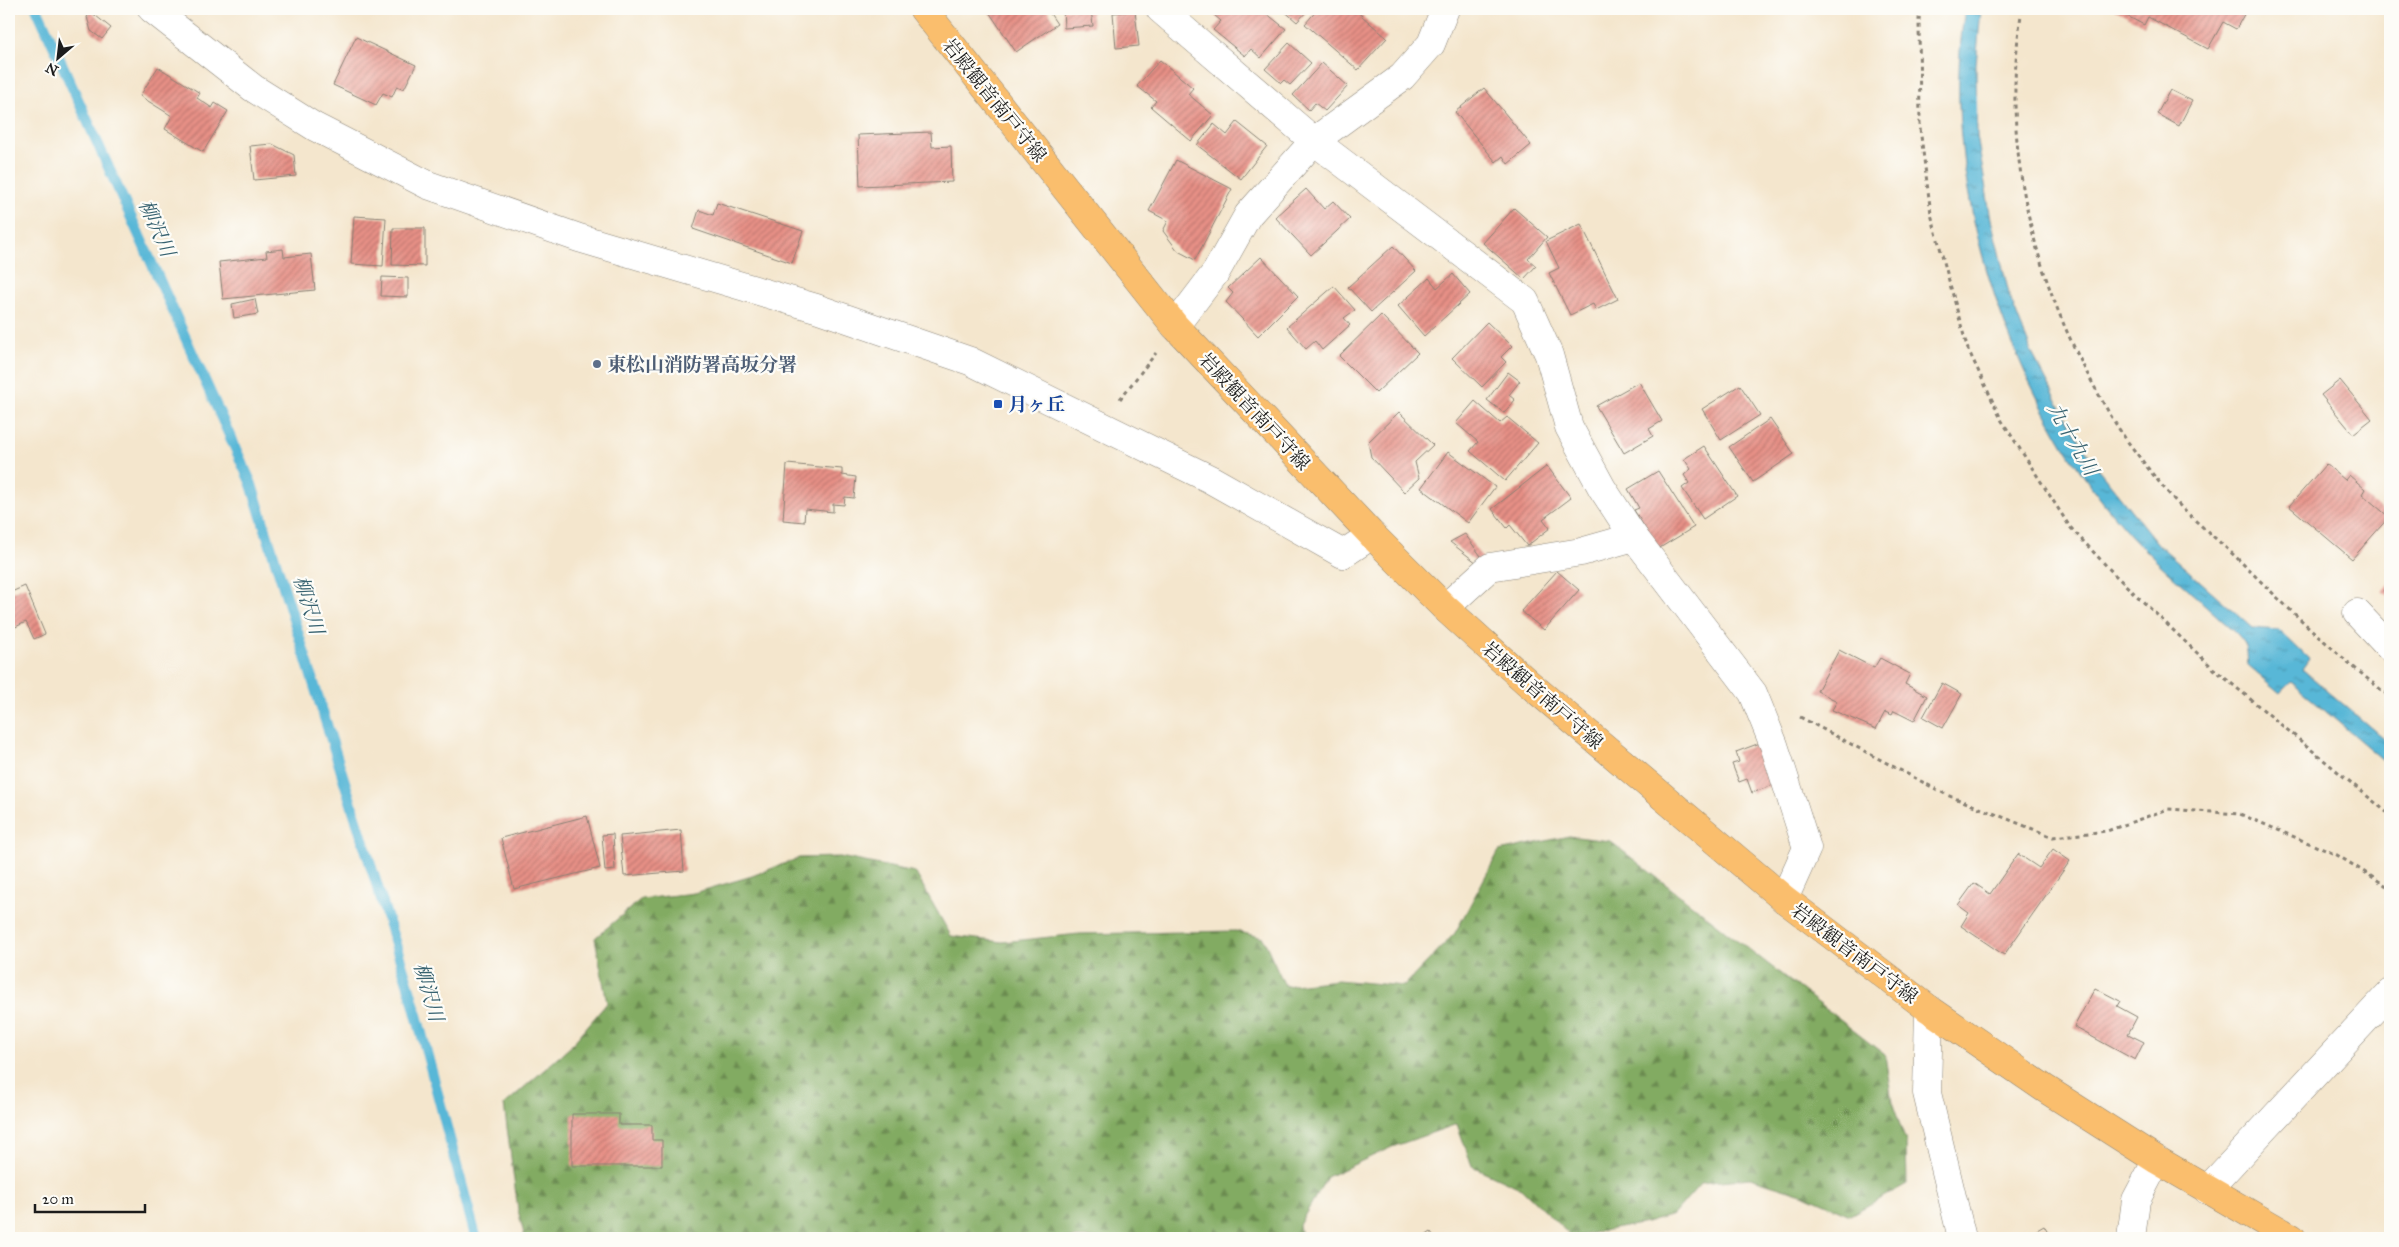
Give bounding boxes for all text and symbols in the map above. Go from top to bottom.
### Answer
north arrow [32,32,82,82]
street label: 岩殿観音南戸守線 [938,34,1051,167]
text: N [43,59,61,79]
water label: 柳沢川 [134,196,181,262]
street label: 岩殿観音南戸守線 [1194,348,1315,475]
place label: 東松山消防署高坂分署 [607,353,797,376]
marker: 東松山消防署高坂分署 [591,358,603,370]
place label: 月ヶ丘 [1008,393,1065,416]
marker: 月ヶ丘 [992,398,1004,410]
water label: 九十九川 [2043,398,2104,481]
water label: 柳沢川 [289,573,330,639]
street label: 岩殿観音南戸守線 [1478,637,1608,754]
street label: 岩殿観音南戸守線 [1787,898,1922,1008]
water label: 柳沢川 [409,960,449,1026]
scale bar [35,1182,145,1214]
text: 20 m [42,1190,74,1208]

